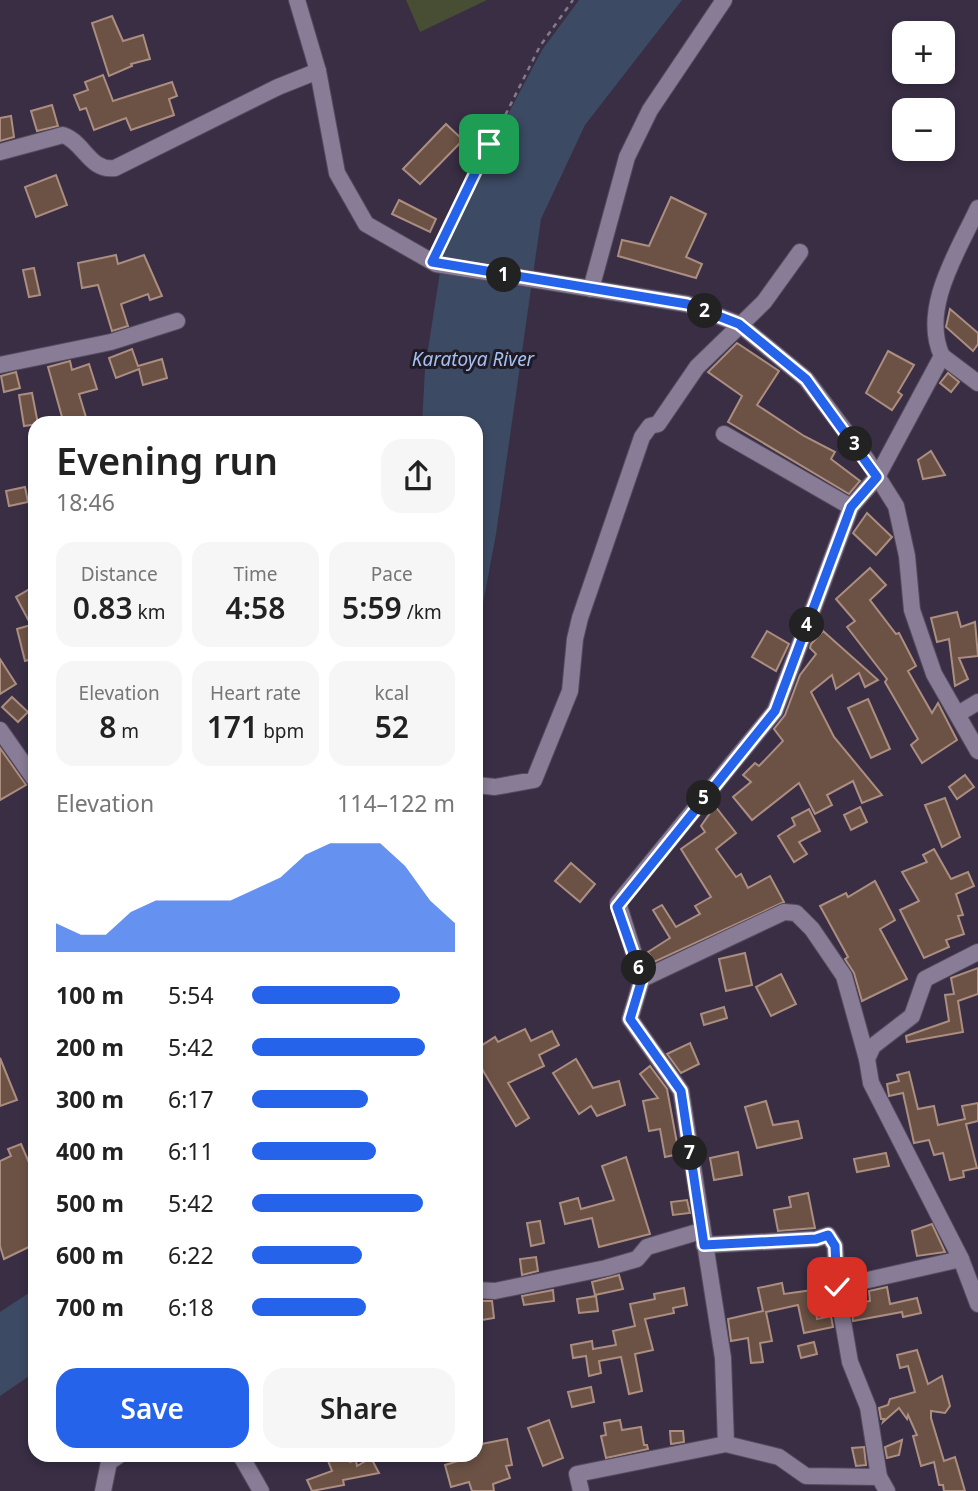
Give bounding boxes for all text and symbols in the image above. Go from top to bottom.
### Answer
map controls [892,21,955,161]
button: + [892,21,955,84]
button: − [892,98,955,161]
pin [459,114,519,174]
icon: arrive [470,125,508,163]
pin: 1 [486,258,522,292]
text: 1 [498,261,509,287]
pin: 2 [688,294,722,328]
text: 2 [699,297,710,323]
water label: Karatoya River [412,346,536,372]
pin: 3 [838,426,872,462]
text: 3 [849,430,860,456]
text: Evening run [56,434,278,486]
button: share [381,439,455,513]
text: 18:46 [56,486,115,518]
text: Distance [81,561,158,587]
text: Time [234,561,277,587]
text: Pace [371,561,413,587]
text: 0.83 [73,587,133,628]
text: 4:58 [226,587,285,628]
text: 5:59 [342,587,402,628]
text: km [133,599,165,625]
text: /km [402,599,442,625]
pin: 4 [790,608,824,642]
text: 4 [801,611,812,637]
text: Elevation [79,680,160,706]
text: Heart rate [210,680,301,706]
text: kcal [374,680,409,706]
text: 8 [99,706,116,747]
text: 171 [207,706,258,747]
text: 52 [375,706,409,747]
text: m [116,718,139,744]
text: bpm [258,718,304,744]
pin: 5 [686,780,722,816]
text: 5 [698,784,709,810]
text: Elevation [56,787,154,819]
text: 114–122 m [337,787,455,819]
pin: 6 [622,950,656,986]
text: 6 [633,954,644,980]
text: 100 m [56,979,124,1011]
text: 5:54 [168,979,214,1011]
text: 200 m [56,1031,124,1063]
text: 5:42 [168,1031,214,1063]
text: 300 m [56,1083,124,1115]
text: 6:17 [168,1083,214,1115]
text: 400 m [56,1135,124,1167]
text: 6:11 [168,1135,214,1167]
pin: 7 [672,1136,708,1170]
text: 7 [684,1139,695,1165]
text: 500 m [56,1187,124,1219]
text: 5:42 [168,1187,214,1219]
text: 600 m [56,1239,124,1271]
text: 6:22 [168,1239,214,1271]
pin [807,1257,867,1317]
icon: check [818,1268,856,1306]
text: 700 m [56,1291,124,1323]
text: 6:18 [168,1291,214,1323]
button: Save [56,1368,249,1448]
button: Share [263,1368,455,1448]

